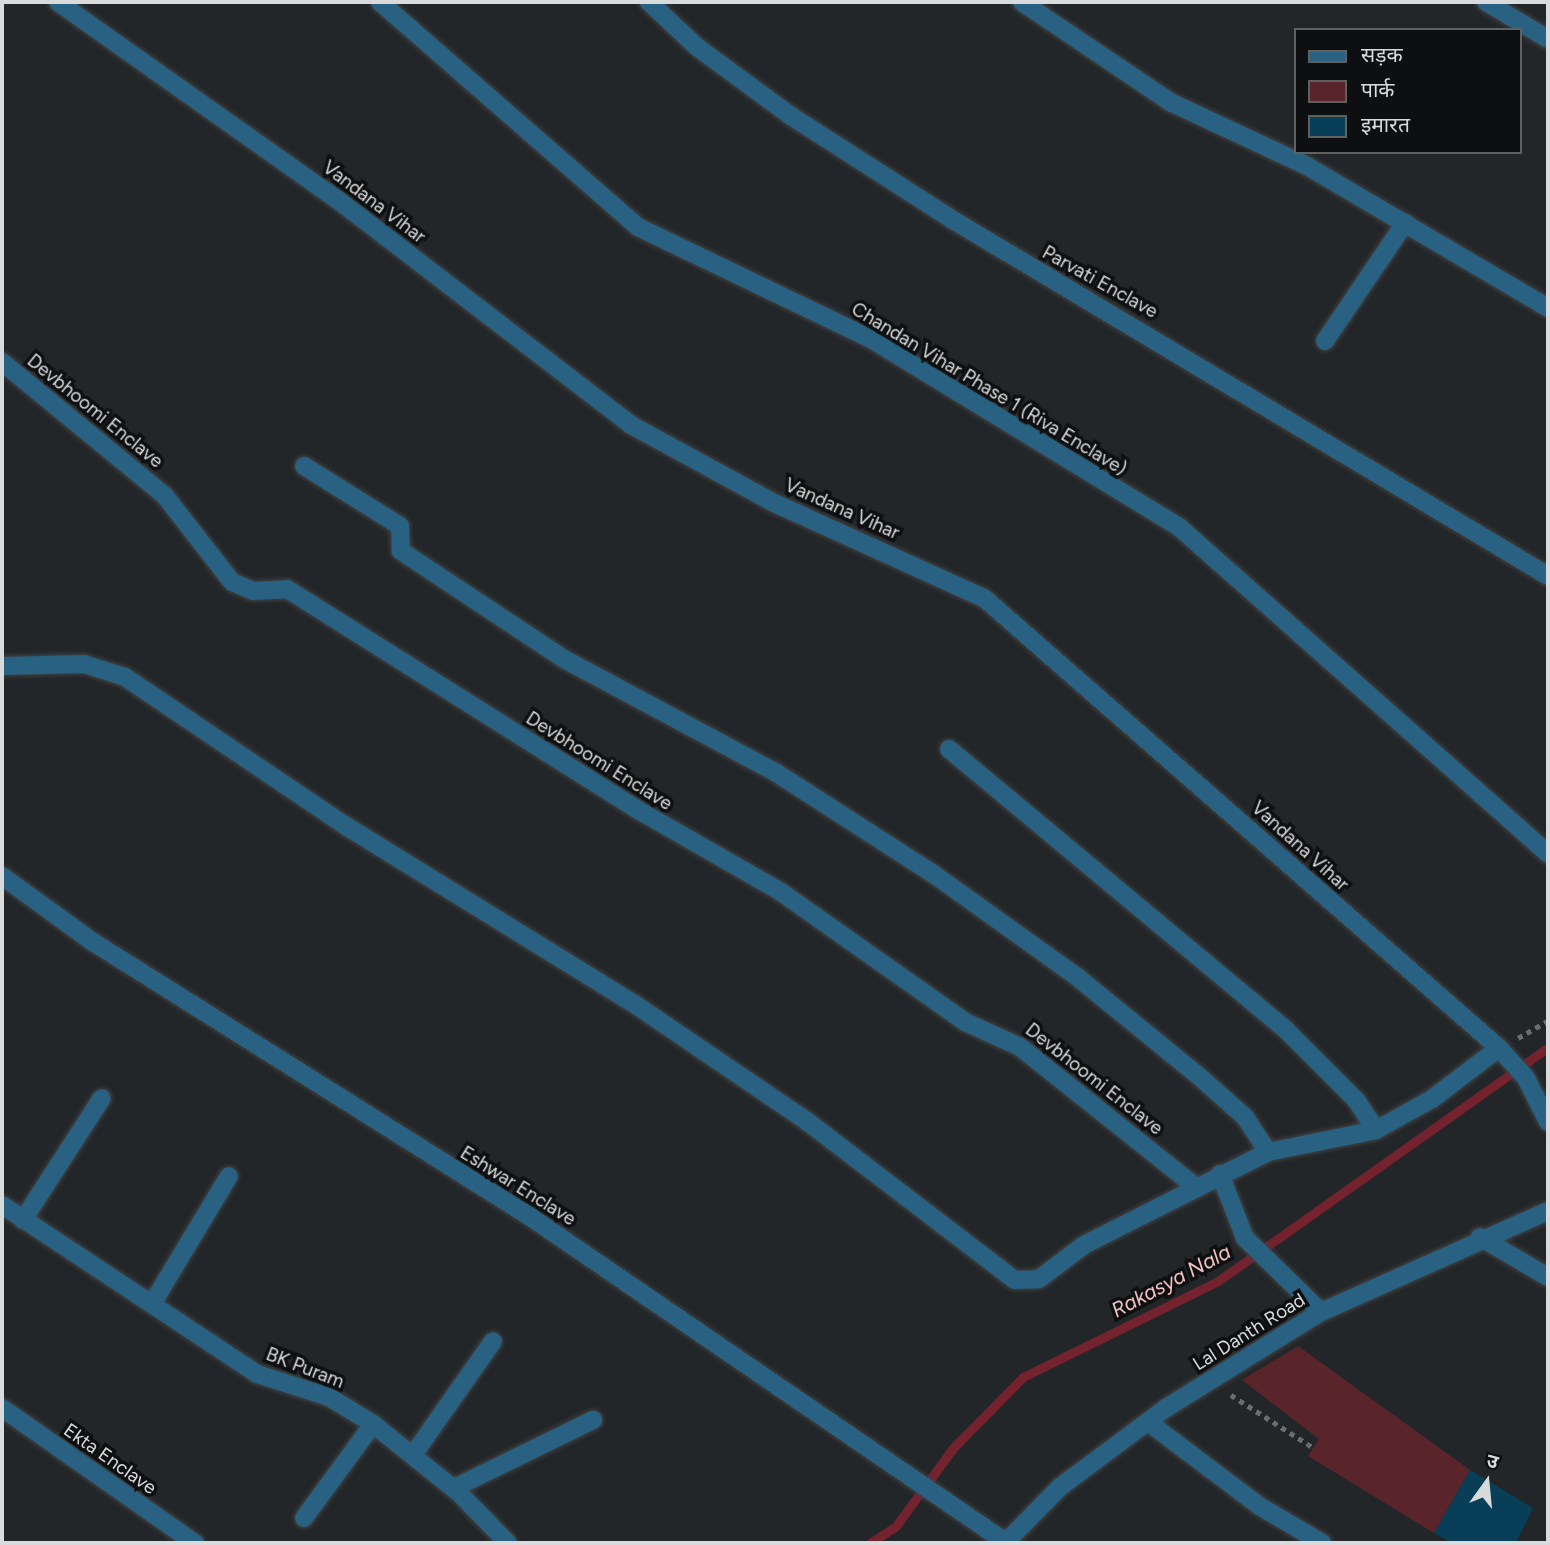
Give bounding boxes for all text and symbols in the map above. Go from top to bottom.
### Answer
legend [1294,28,1522,154]
text: सड़क [1361,42,1403,67]
text: पार्क [1361,77,1395,102]
text: इमारत [1361,112,1410,137]
street label: Vandana Vihar [318,156,430,248]
street label: Parvati Enclave [1038,241,1162,323]
street label: Chandan Vihar Phase 1 (Riva Enclave) [847,298,1131,480]
street label: Devbhoomi Enclave [23,349,167,473]
street label: Vandana Vihar [781,474,903,544]
street label: Devbhoomi Enclave [522,707,676,815]
street label: Vandana Vihar [1247,796,1353,896]
street label: Devbhoomi Enclave [1021,1018,1167,1140]
street label: Eshwar Enclave [456,1141,580,1231]
water label: Rakasya Nala [1107,1239,1235,1323]
street label: Lal Danth Road [1189,1288,1309,1376]
street label: BK Puram [263,1343,347,1393]
street label: Ekta Enclave [59,1419,161,1499]
north arrow [1452,1447,1522,1517]
text: उ [1484,1449,1501,1474]

